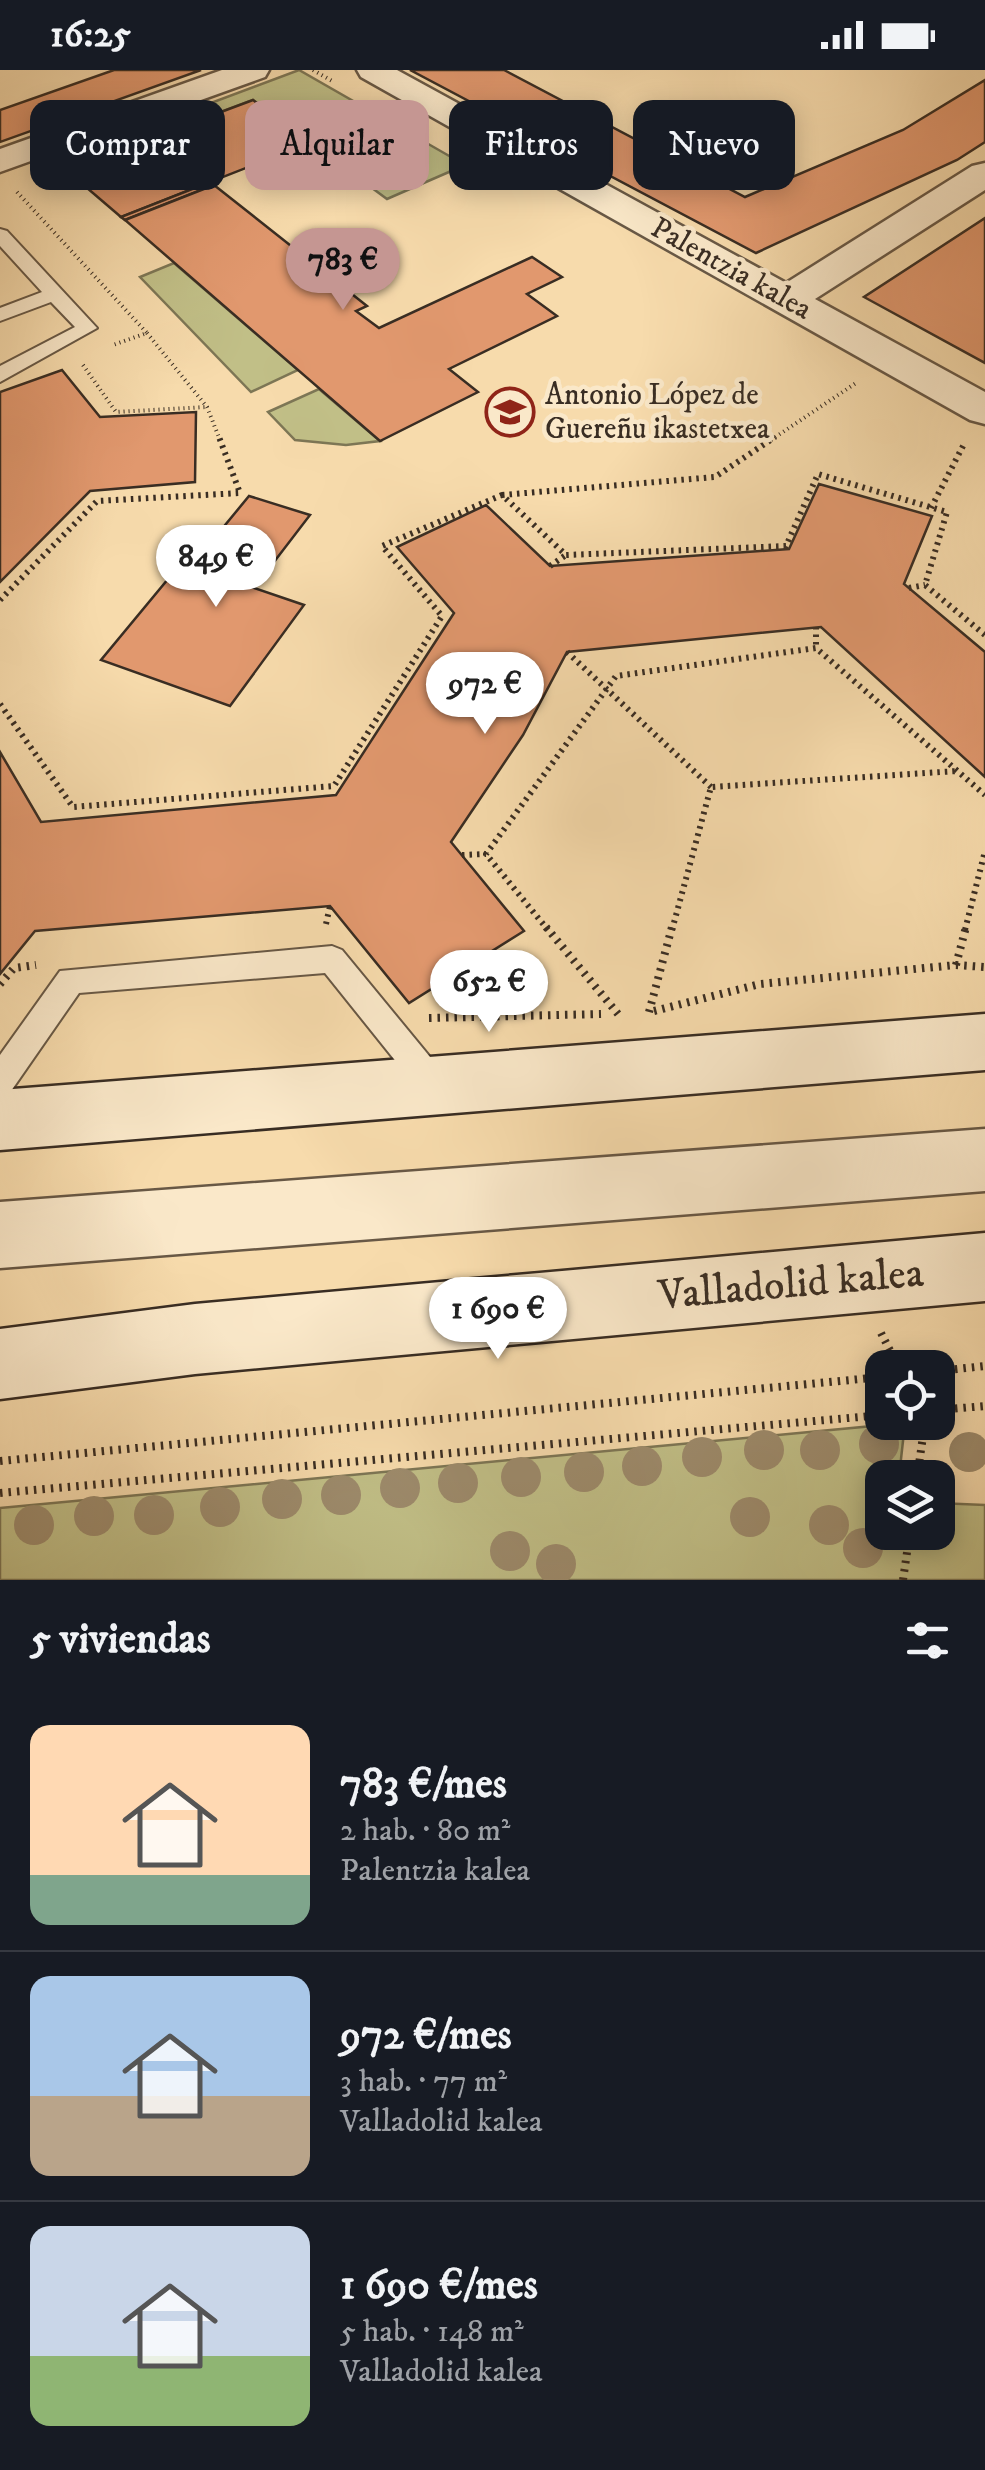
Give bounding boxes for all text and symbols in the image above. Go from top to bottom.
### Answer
text: 16:25 [50,11,131,59]
chip: Comprar [30,100,225,190]
chip: Alquilar [245,100,429,190]
chip: Filtros [449,100,613,190]
chip: Nuevo [633,100,795,190]
street label: Palentzia kalea [644,210,818,329]
pin: 783 € [273,228,413,313]
text: 783 € [308,240,378,280]
place label: Antonio López de Guereñu ikastetxea [545,377,770,448]
school or university icon: Antonio López de Guereñu ikastetxea [484,386,536,438]
pin: 849 € [146,525,286,610]
text: 849 € [178,537,254,577]
pin: 972 € [415,652,555,737]
text: 972 € [448,664,522,704]
pin: 652 € [419,950,559,1035]
text: 652 € [452,962,526,1002]
street label: Valladolid kalea [655,1247,926,1323]
pin: 1 690 € [406,1277,590,1362]
text: 1 690 € [451,1289,545,1329]
map controls [865,1350,955,1550]
button: locate [865,1350,955,1440]
button: layers [865,1460,955,1550]
icon: filters [900,1613,955,1668]
text: 5 viviendas [30,1614,211,1666]
text: 783 €/mes [340,1759,507,1811]
icon: home [110,1765,230,1885]
text: 2 hab. · 80 m² [340,1811,510,1851]
text: Palentzia kalea [340,1851,530,1891]
text: 972 €/mes [340,2010,512,2062]
icon: home [110,2016,230,2136]
text: 3 hab. · 77 m² [340,2062,507,2102]
text: Valladolid kalea [340,2102,543,2142]
text: 1 690 €/mes [340,2260,538,2312]
icon: home [110,2266,230,2386]
text: 5 hab. · 148 m² [340,2312,524,2352]
text: Valladolid kalea [340,2352,543,2392]

